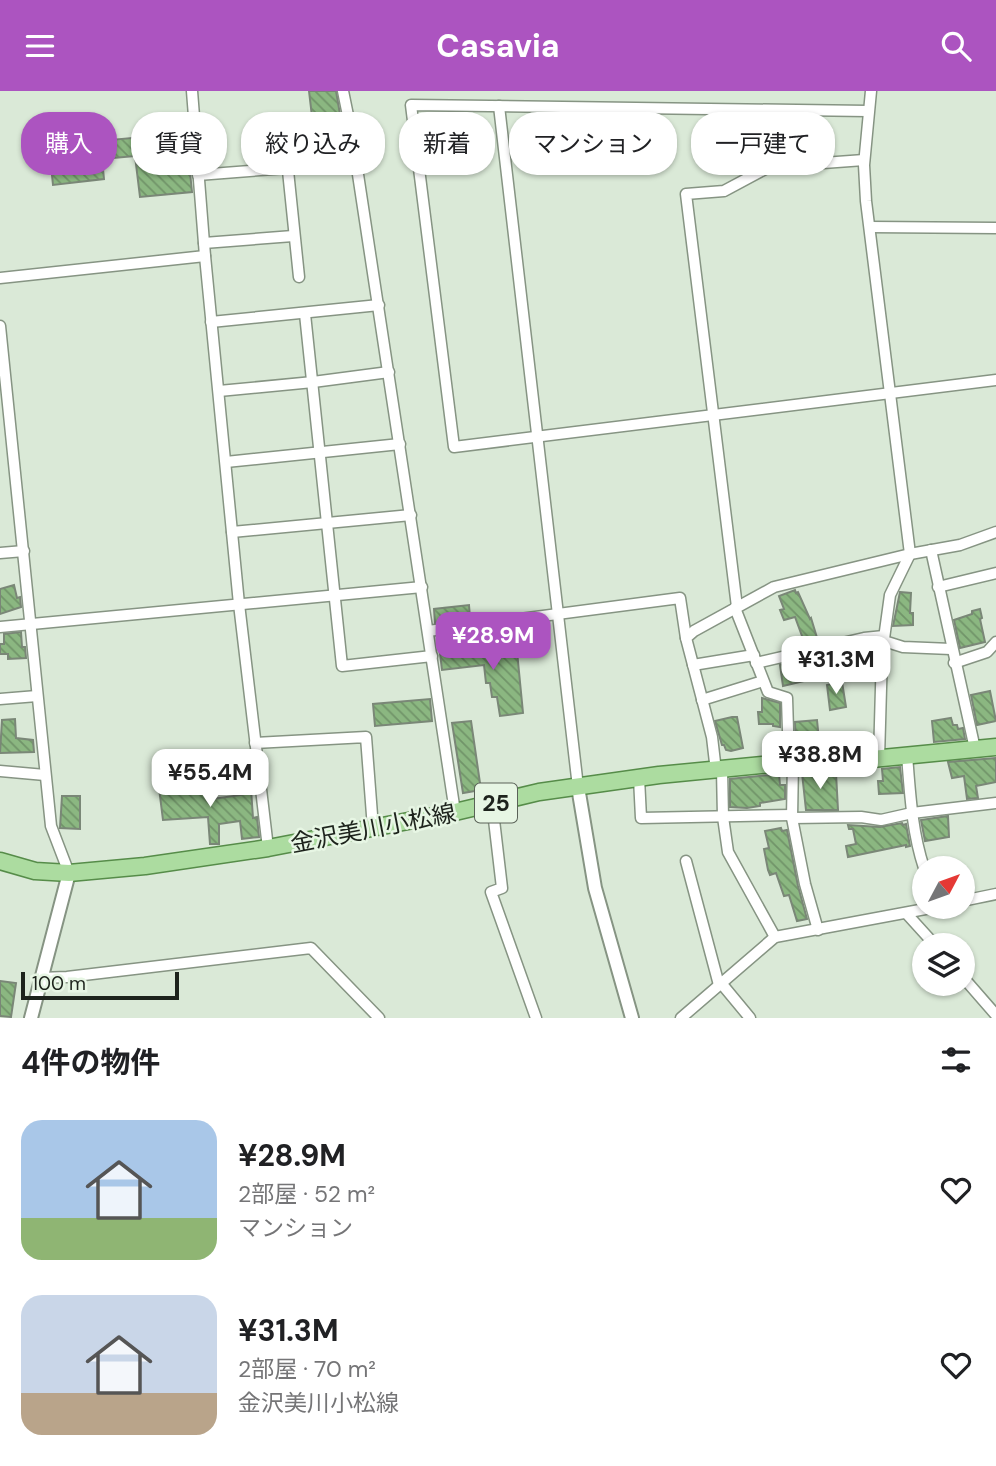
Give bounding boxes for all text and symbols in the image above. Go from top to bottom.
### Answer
text: Casavia [436,25,560,67]
icon: menu [21,27,59,65]
icon: search [937,27,975,65]
chip: 購入 [21,112,117,175]
chip: 賃貸 [131,112,227,175]
chip: 絞り込み [241,112,385,175]
chip: 新着 [399,112,495,175]
chip: マンション [509,112,677,175]
chip: 一戸建て [691,112,835,175]
pin: ¥28.9M [436,613,550,672]
text: ¥28.9M [452,620,534,650]
pin: ¥31.3M [779,637,893,696]
text: ¥31.3M [797,644,875,674]
pin: ¥38.8M [763,731,877,791]
text: ¥38.8M [778,739,862,769]
pin: ¥55.4M [153,749,267,809]
text: ¥55.4M [168,757,252,787]
road number: 25 [475,783,517,823]
street label: 金沢美川小松線 [288,797,458,859]
north arrow [912,856,975,919]
map controls [912,856,975,996]
button: layers [912,933,975,996]
scale bar [21,969,178,1001]
text: 100 m [32,971,86,996]
icon: filters [937,1041,975,1079]
text: 4件の物件 [21,1043,161,1082]
text: ¥28.9M [238,1136,346,1175]
icon: home [77,1148,161,1232]
icon: heart [937,1171,975,1209]
text: 2部屋 · 52 m² [238,1179,375,1209]
text: マンション [238,1213,353,1243]
text: ¥31.3M [238,1311,339,1350]
icon: home [77,1323,161,1407]
icon: heart [937,1346,975,1384]
text: 2部屋 · 70 m² [238,1354,376,1384]
text: 金沢美川小松線 [238,1388,399,1418]

